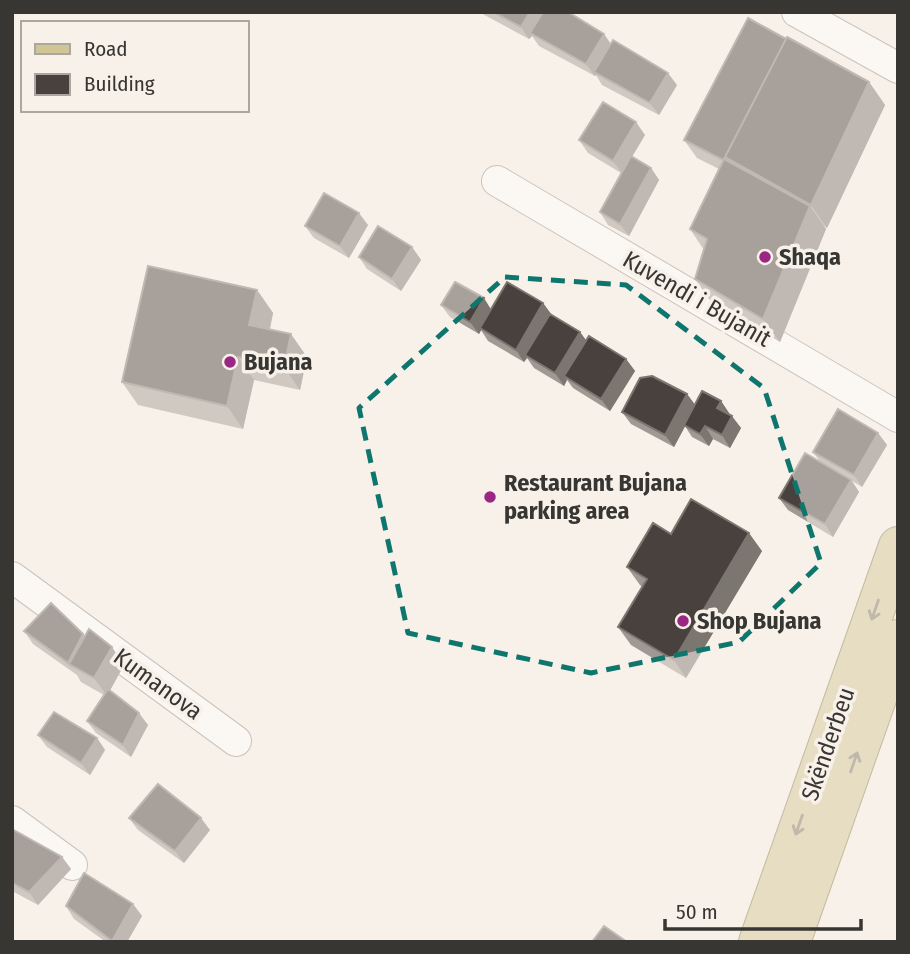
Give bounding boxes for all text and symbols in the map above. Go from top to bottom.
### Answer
legend [21,21,248,112]
text: Road [84,36,128,62]
text: Building [84,71,155,97]
place label: Shaqa [779,243,841,271]
street label: Kuvendi i Bujanit [618,245,776,353]
marker: Shaqa [757,249,773,265]
place label: Bujana [244,348,313,376]
marker: Bujana [222,354,238,370]
place label: Restaurant Bujana parking area [504,469,687,525]
marker: Restaurant Bujana parking area [482,489,498,505]
one-way arrow [868,599,880,621]
place label: Shop Bujana [697,607,821,635]
marker: Shop Bujana [675,613,691,629]
street label: Kumanova [108,643,208,725]
street label: Skënderbeu [796,684,860,804]
one-way arrow [849,751,861,773]
one-way arrow [792,813,804,835]
scale bar [665,888,861,932]
text: 50 m [676,899,718,925]

